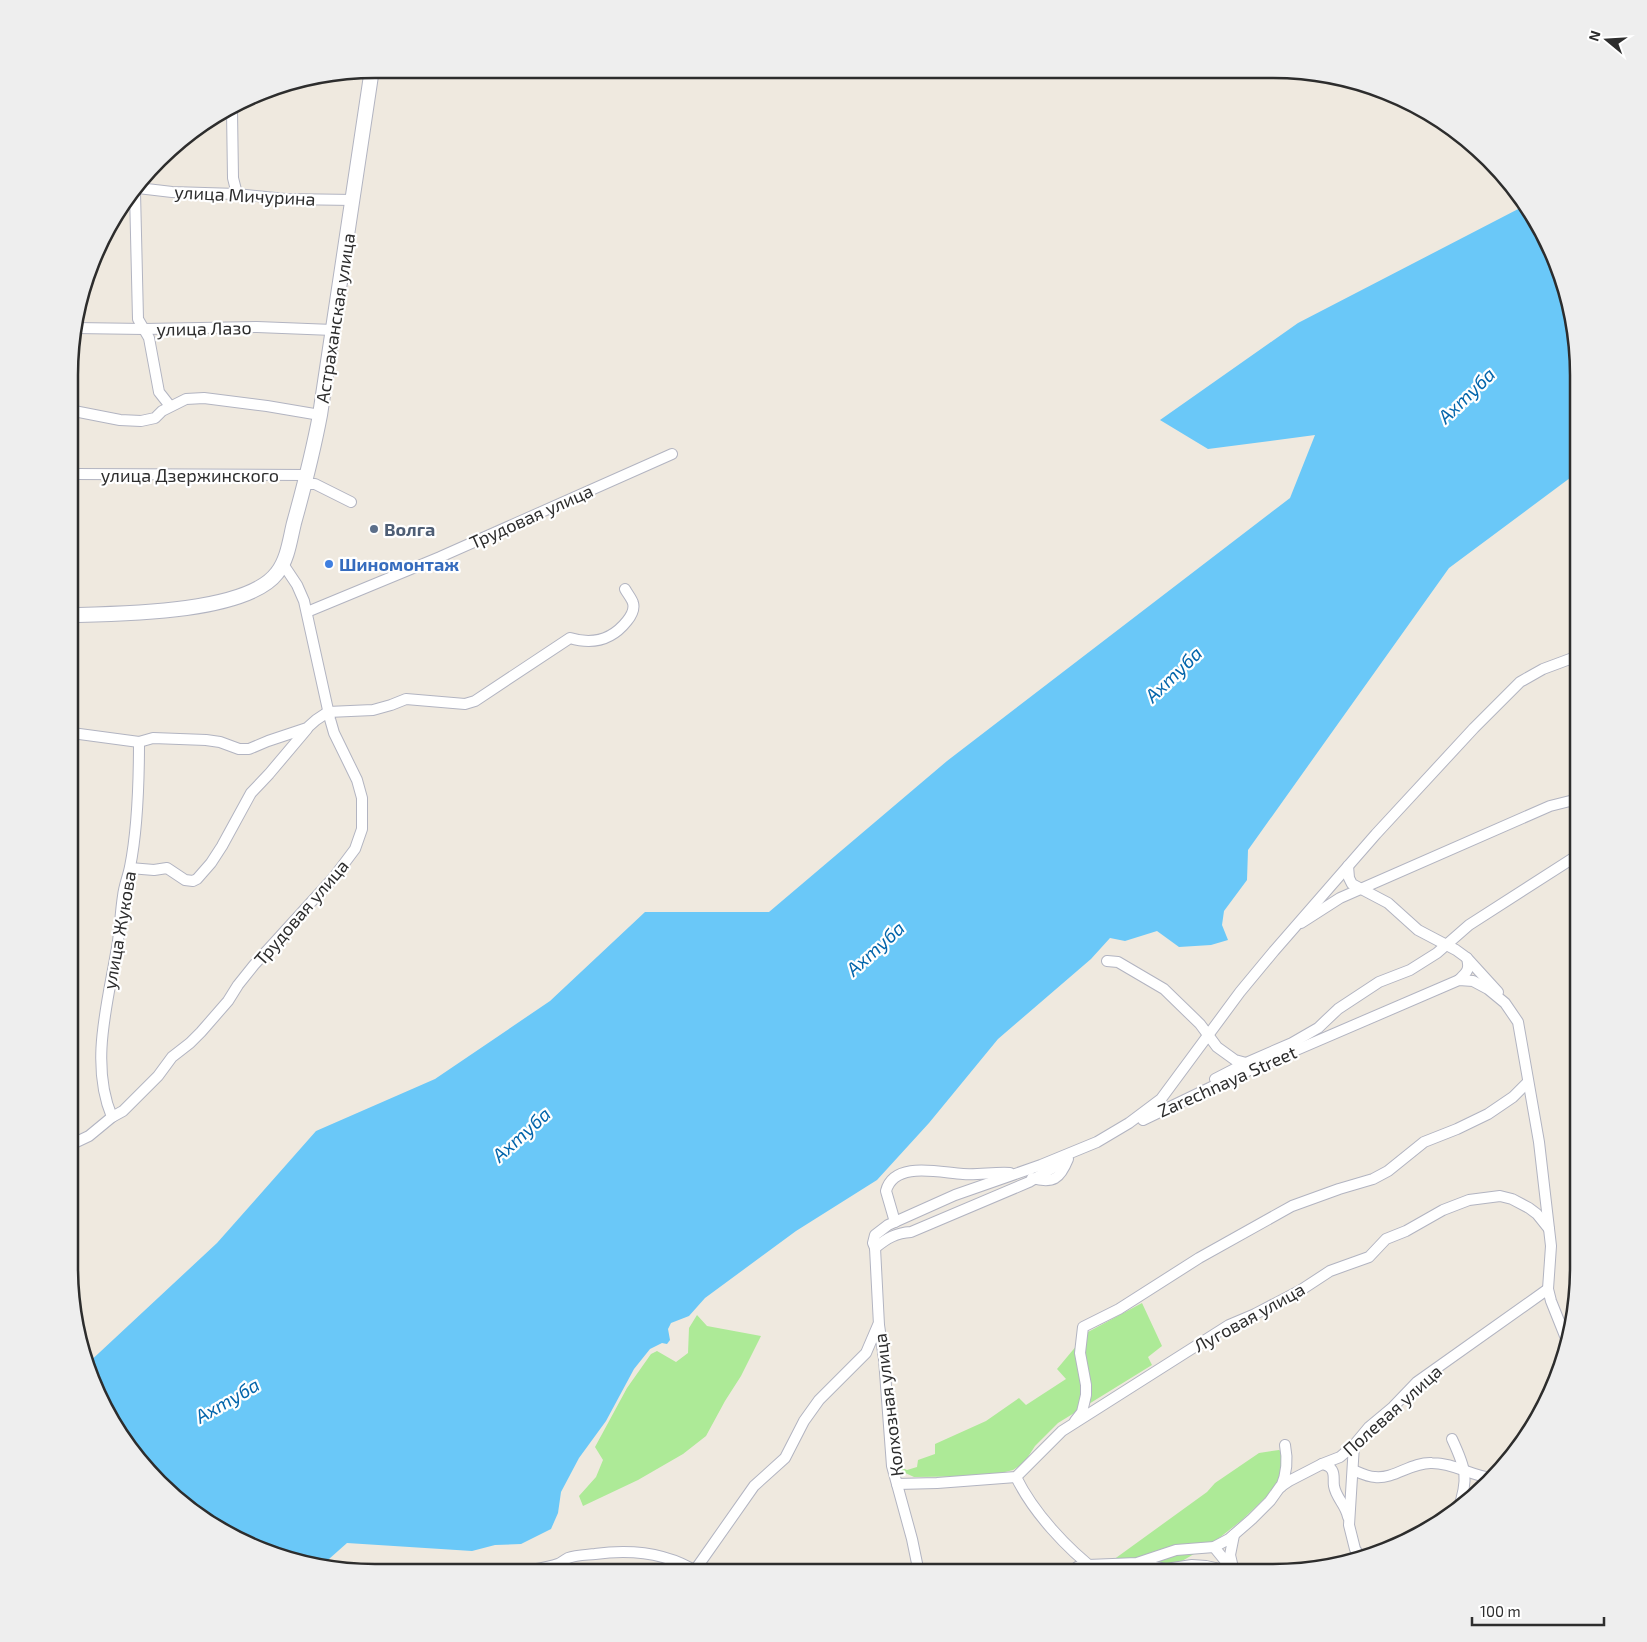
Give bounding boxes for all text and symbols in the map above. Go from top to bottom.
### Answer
north arrow [1582,15,1632,65]
text: N [1585,28,1604,43]
street label: улица Мичурина [174,180,316,210]
street label: Астраханская улица [311,231,359,405]
street label: улица Лазо [156,316,252,340]
water label: Ахтуба [1432,362,1499,428]
street label: улица Дзержинского [101,464,279,486]
street label: Трудовая улица [466,479,596,553]
place label: Волга [384,518,435,540]
marker: Волга [368,523,380,535]
place label: Шиномонтаж [339,553,459,575]
marker: Шиномонтаж [323,558,335,570]
water label: Ахтуба [1139,641,1206,707]
street label: Трудовая улица [249,855,353,969]
street label: улица Жукова [98,869,140,991]
water label: Ахтуба [840,916,909,981]
street label: Zarechnaya Street [1154,1040,1300,1121]
water label: Ахтуба [486,1102,555,1167]
street label: Луговая улица [1190,1277,1308,1357]
street label: Колхозная улица [868,1332,908,1478]
street label: Полевая улица [1338,1360,1446,1460]
water label: Ахтуба [190,1372,263,1428]
scale bar [1472,1594,1604,1626]
text: 100 m [1480,1602,1521,1620]

